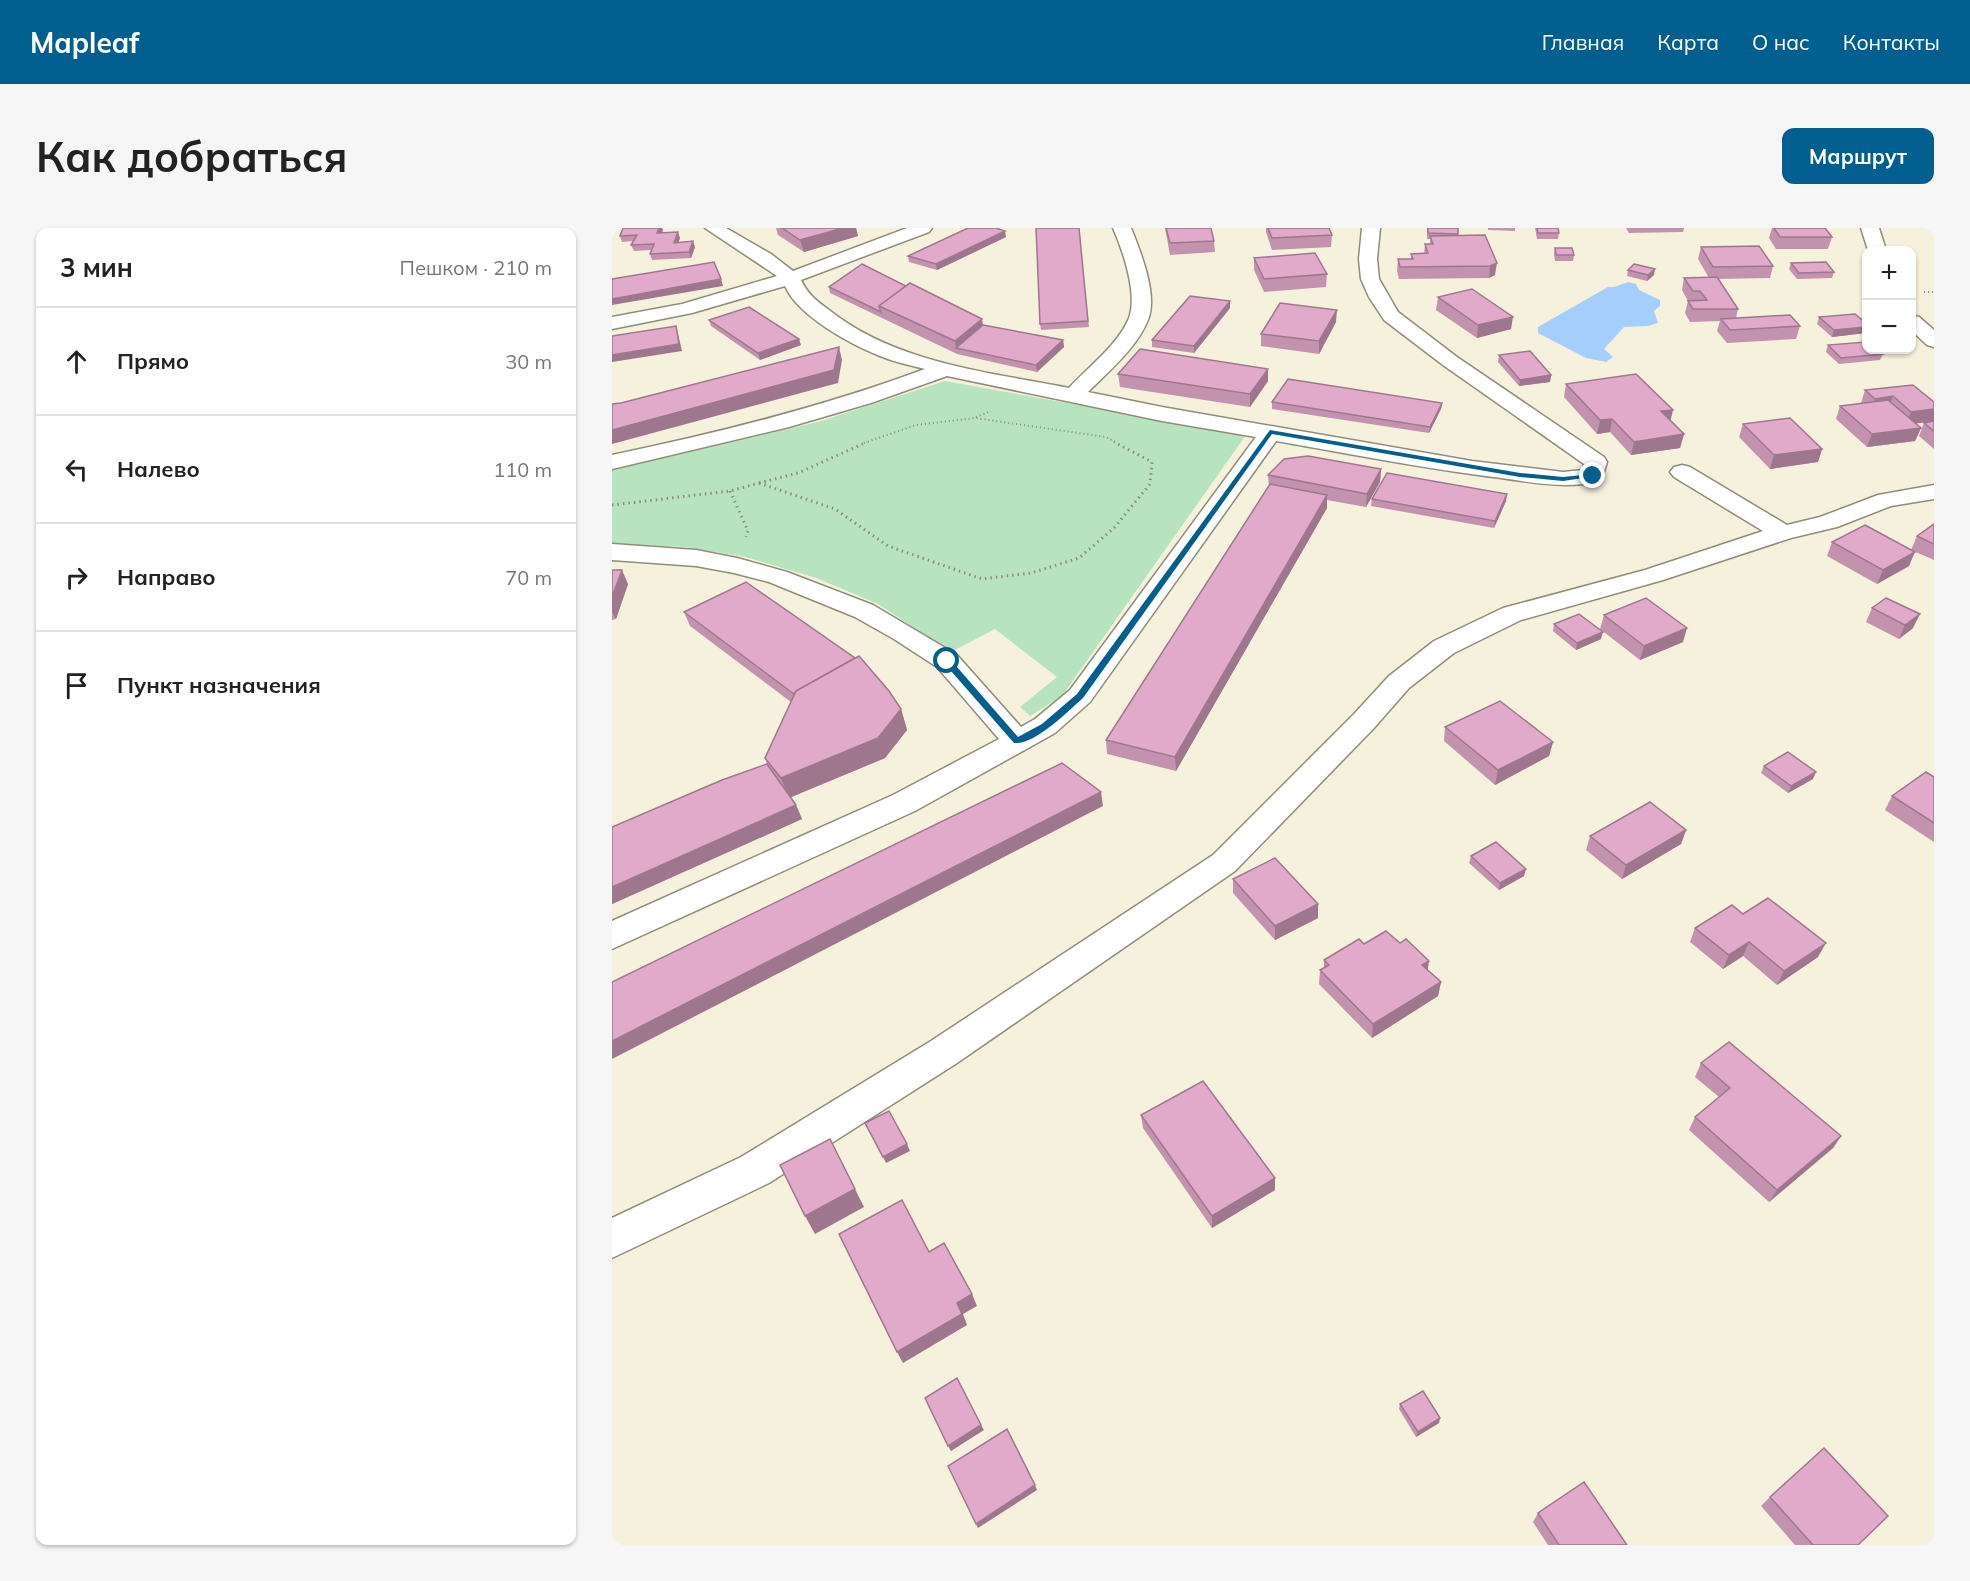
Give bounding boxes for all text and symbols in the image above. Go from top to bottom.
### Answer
text: Mapleaf [30,25,139,60]
text: Главная [1542,29,1624,55]
text: Карта [1657,29,1719,55]
text: О нас [1752,29,1810,55]
text: Контакты [1843,29,1940,55]
button: Маршрут [1782,128,1934,184]
text: Как добраться [36,130,348,183]
map controls [1862,246,1916,354]
button: + [1862,246,1916,300]
text: 3 мин [60,251,133,284]
text: Пешком · 210 m [400,255,552,280]
button: − [1862,300,1916,354]
icon: ahead [60,345,93,378]
text: Прямо [117,347,189,375]
text: 30 m [505,349,552,374]
icon: left [60,453,93,486]
text: Налево [117,455,200,483]
text: 110 m [493,457,552,482]
route end [1579,462,1605,488]
icon: right [60,561,93,594]
text: Направо [117,563,215,591]
text: 70 m [505,565,552,590]
route start [933,647,959,673]
icon: arrive [60,669,93,702]
text: Пункт назначения [117,671,321,699]

